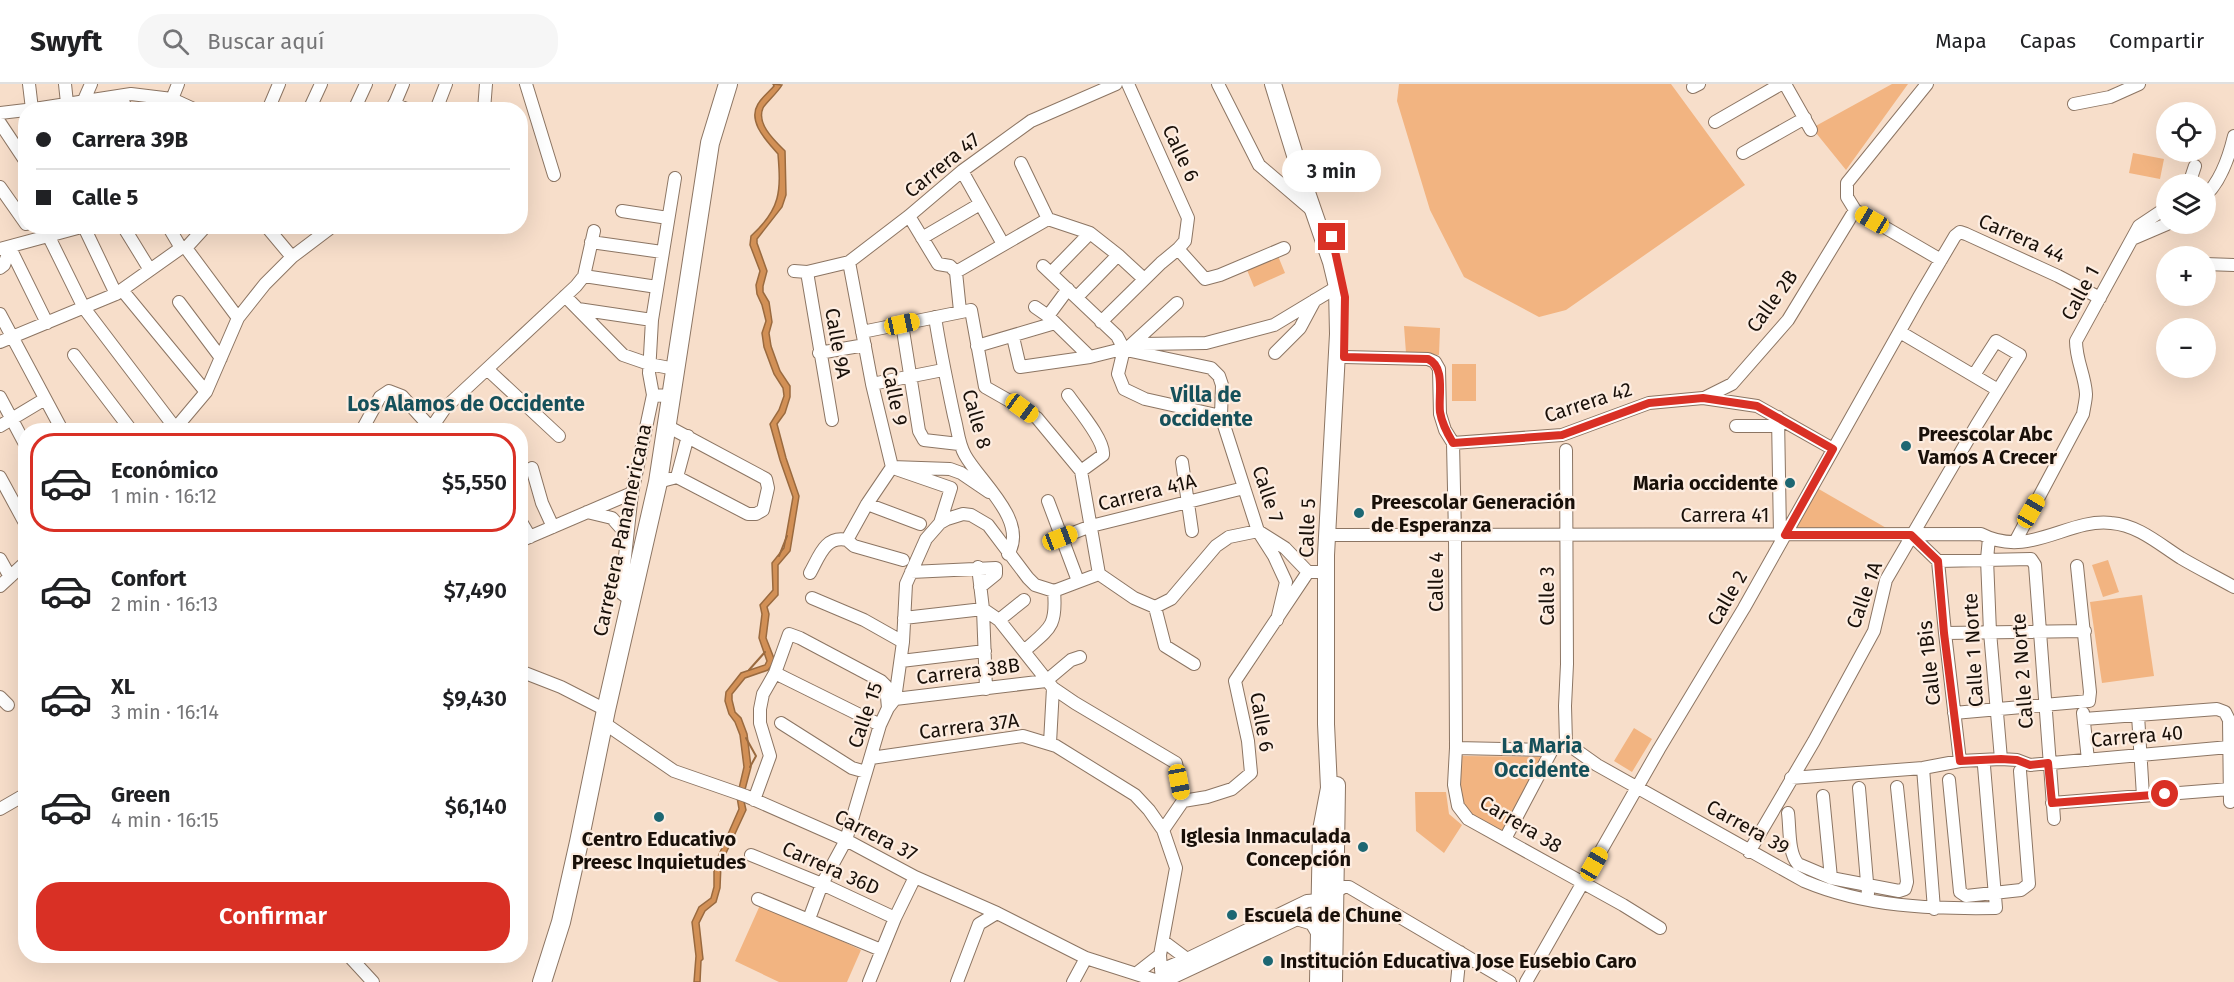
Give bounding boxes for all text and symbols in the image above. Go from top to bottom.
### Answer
search box [138,14,558,68]
text: Swyft [30,25,102,58]
icon: search [159,25,192,58]
text: Buscar aquí [207,28,324,55]
text: Mapa [1935,28,1987,54]
text: Capas [2020,28,2076,54]
text: Compartir [2109,28,2204,54]
map controls [2156,102,2216,378]
button: locate [2156,102,2216,162]
street label: Calle 6 [1157,121,1205,185]
text: Carrera 39B [72,126,188,153]
street label: Carrera 47 [900,127,985,203]
callout: 3 min [1282,150,1382,192]
text: 3 min [1307,159,1356,183]
button: layers [2156,174,2216,234]
text: Calle 5 [72,184,138,211]
car [1852,203,1892,237]
street label: Carrera 44 [1975,208,2069,268]
route end [1318,223,1345,250]
button: + [2156,246,2216,306]
street label: Calle 1 [2056,262,2104,324]
street label: Calle 2B [1741,265,1803,337]
street label: Calle 9A [820,306,856,381]
car [883,311,921,337]
button: − [2156,318,2216,378]
street label: Calle 9 [877,364,913,428]
street label: Carrera 42 [1541,377,1635,427]
district label: Villa de occidente [1159,382,1253,432]
street label: Calle 8 [957,387,997,451]
car [1002,390,1042,426]
district label: Los Alamos de Occidente [347,391,585,417]
street label: Carretera Panamericana [588,421,656,639]
place label: Preescolar Abc Vamos A Crecer [1917,422,2058,469]
marker: Preescolar Abc Vamos A Crecer [1899,439,1913,453]
icon: car [39,456,93,510]
text: Económico [111,457,218,484]
street label: Calle 7 [1247,462,1289,526]
street label: Carrera 41A [1095,468,1199,516]
text: $5,550 [442,469,507,496]
place label: Maria occidente [1633,471,1778,495]
marker: Maria occidente [1783,476,1797,490]
text: 1 min · 16:12 [111,484,217,508]
place label: Preescolar Generación de Esperanza [1371,490,1575,537]
car [2014,491,2048,531]
street label: Calle 5 [1294,498,1320,558]
street label: Carrera 41 [1681,503,1769,527]
marker: Preescolar Generación de Esperanza [1352,506,1366,520]
car [1040,523,1080,553]
street label: Calle 4 [1424,552,1448,612]
street label: Calle 1A [1841,558,1887,632]
icon: car [39,564,93,618]
text: Confort [111,565,187,592]
street label: Calle 3 [1535,566,1559,626]
street label: Calle 2 [1702,566,1752,630]
text: $7,490 [444,577,507,604]
text: 2 min · 16:13 [111,592,218,616]
street label: Calle 1 Norte [1958,592,1988,708]
street label: Calle 2 Norte [2006,613,2038,729]
street label: Calle 1Bis [1913,619,1945,707]
street label: Carrera 38B [915,653,1021,689]
icon: car [39,672,93,726]
text: XL [111,673,135,700]
street label: Calle 15 [843,679,887,751]
text: $9,430 [443,685,507,712]
street label: Calle 6 [1245,690,1279,754]
text: 3 min · 16:14 [111,700,219,724]
street label: Carrera 37A [918,708,1021,744]
street label: Carrera 40 [2090,720,2184,752]
district label: La Maria Occidente [1494,733,1590,783]
car [1167,763,1191,801]
icon: car [39,780,93,834]
route start [2151,780,2178,807]
text: Green [111,781,170,808]
street label: Carrera 38 [1475,790,1567,858]
text: $6,140 [445,793,507,820]
street label: Carrera 39 [1702,794,1794,860]
street label: Carrera 37 [831,804,921,866]
text: 4 min · 16:15 [111,808,219,832]
marker: Centro Educativo Preesc Inquietudes [652,810,666,824]
place label: Iglesia Inmaculada Concepción [1180,824,1351,871]
place label: Centro Educativo Preesc Inquietudes [572,827,747,874]
street label: Carrera 36D [778,836,884,900]
marker: Iglesia Inmaculada Concepción [1356,840,1370,854]
car [1577,844,1611,884]
button: Confirmar [36,882,510,951]
place label: Escuela de Chune [1244,903,1402,927]
marker: Escuela de Chune [1225,908,1239,922]
place label: Institución Educativa Jose Eusebio Caro [1280,949,1637,973]
marker: Institución Educativa Jose Eusebio Caro [1261,954,1275,968]

